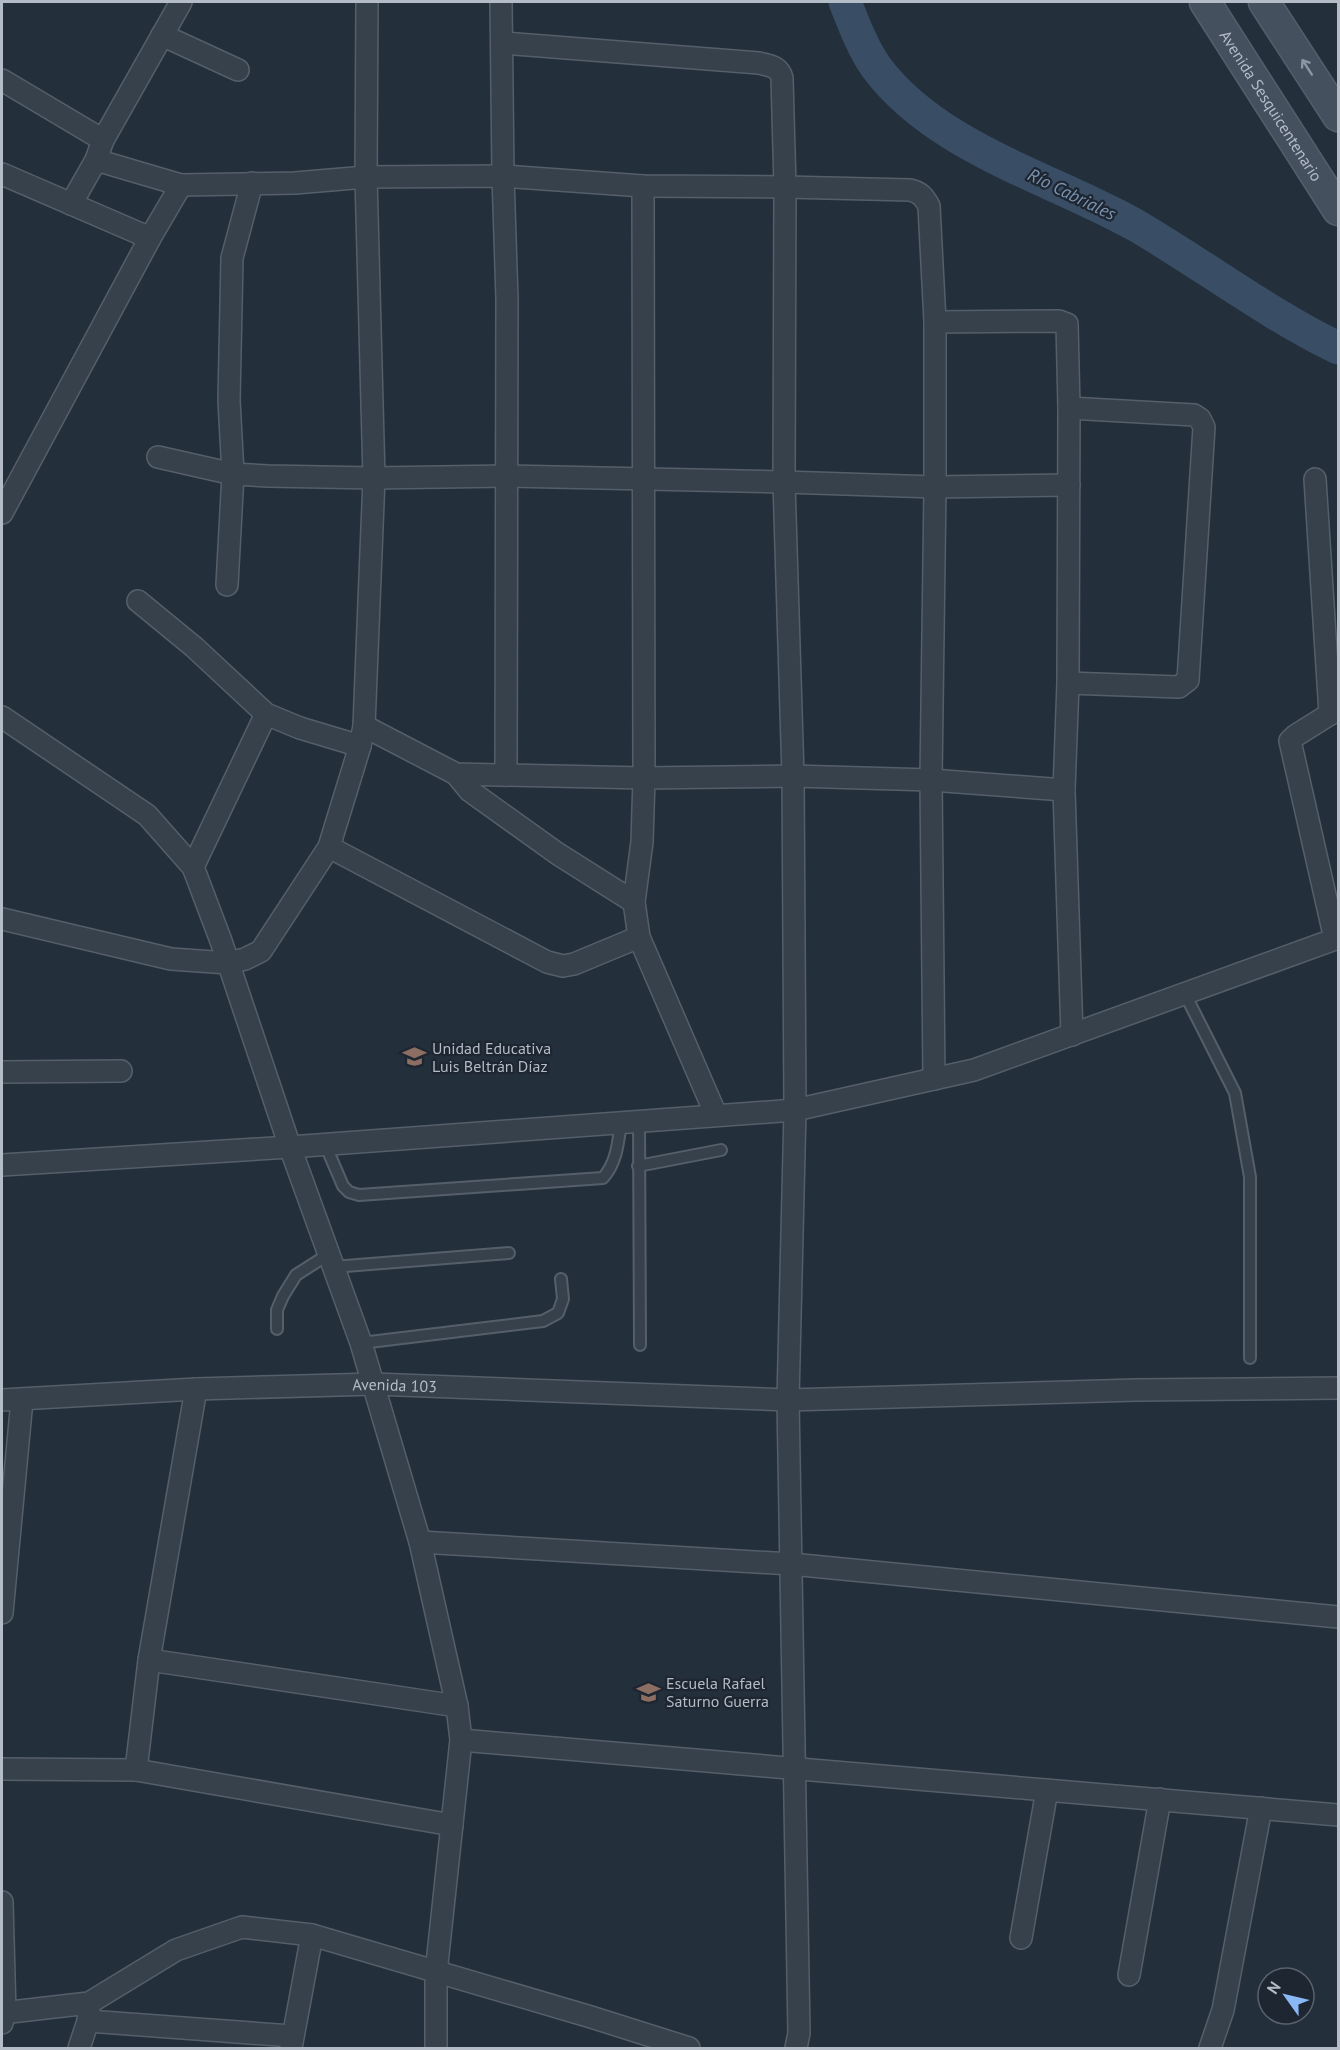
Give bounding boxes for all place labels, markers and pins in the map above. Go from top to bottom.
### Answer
place label: Unidad Educativa Luis Beltrán Díaz [432,1038,551,1076]
school or university icon: Unidad Educativa Luis Beltrán Díaz [401,1044,427,1070]
place label: Escuela Rafael Saturno Guerra [666,1673,769,1711]
school or university icon: Escuela Rafael Saturno Guerra [635,1679,661,1705]

